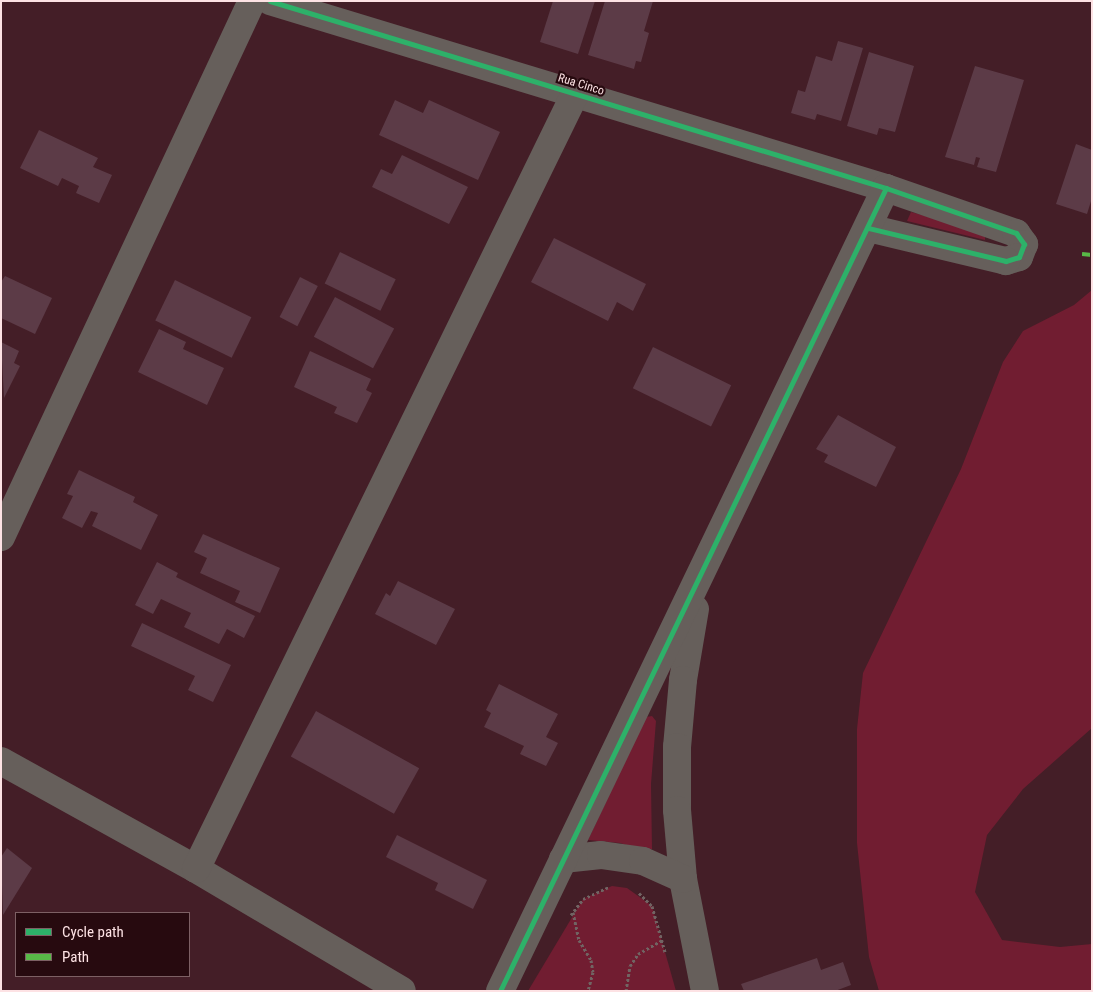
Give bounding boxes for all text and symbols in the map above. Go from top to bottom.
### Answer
street label: Rua Cinco [556,71,606,99]
legend [15,912,190,977]
text: Cycle path [62,923,124,941]
text: Path [62,948,89,966]

